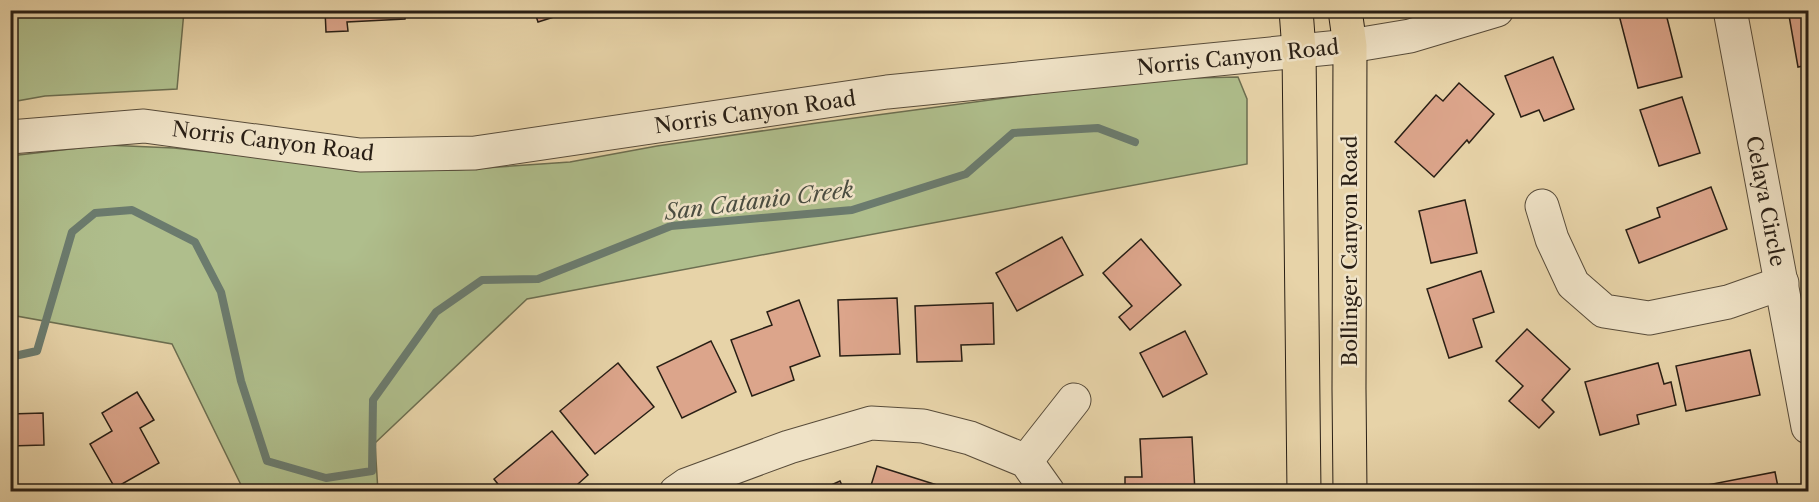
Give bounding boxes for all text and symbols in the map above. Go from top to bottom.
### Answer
street label: Norris Canyon Road [1136,34,1340,80]
street label: Norris Canyon Road [653,85,857,139]
street label: Norris Canyon Road [171,116,376,166]
street label: Celaya Circle [1741,134,1791,268]
street label: Bollinger Canyon Road [1337,135,1362,366]
water label: San Catanio Creek [661,176,855,226]

